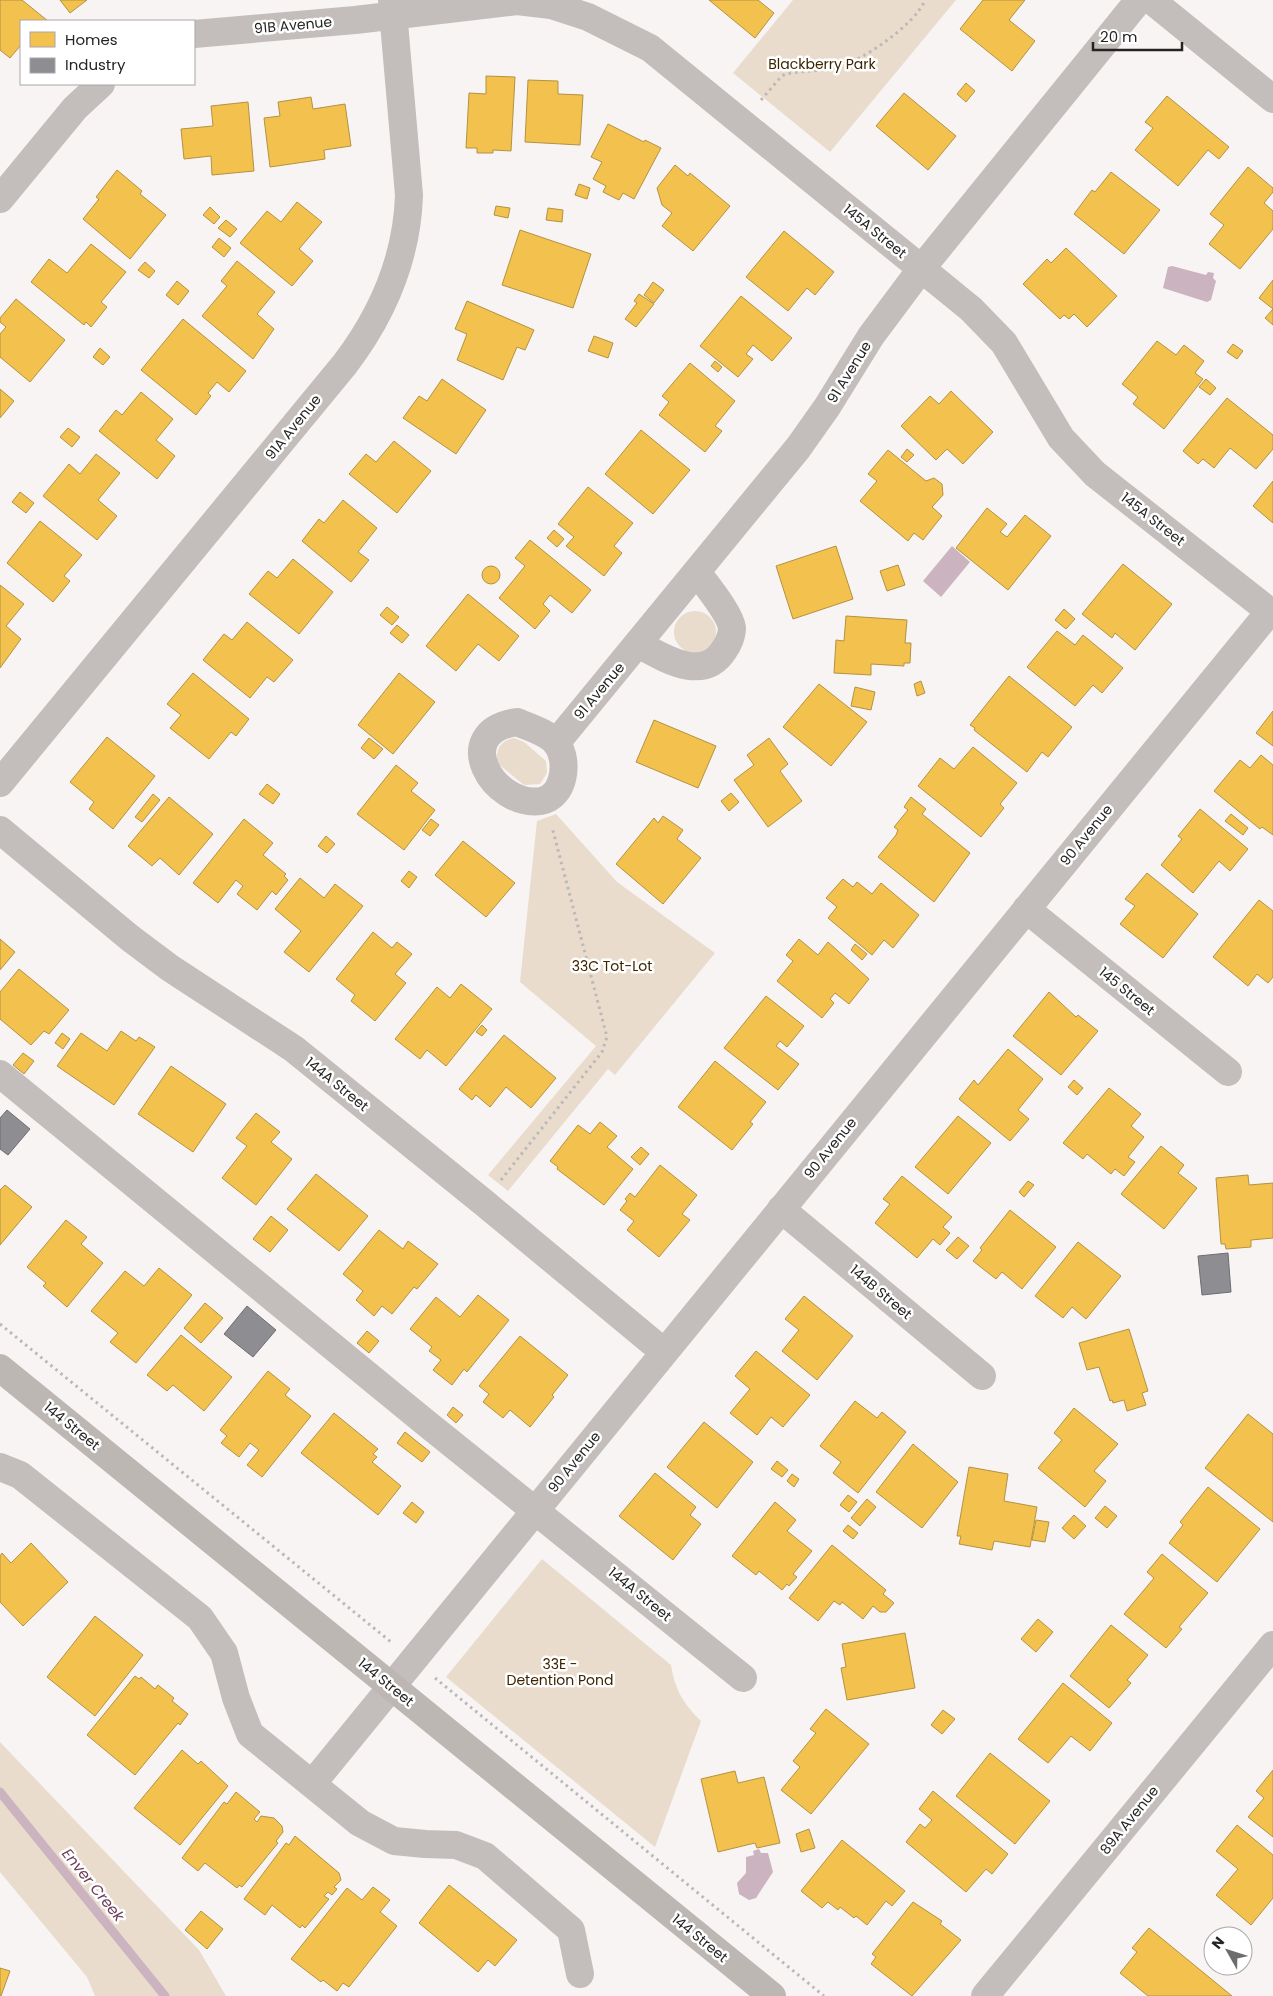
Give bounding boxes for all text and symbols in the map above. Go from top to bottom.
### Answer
street label: 91B Avenue [253,12,333,38]
legend [20,20,195,85]
scale bar [1093,20,1182,52]
text: 20 m [1100,26,1138,47]
text: Homes [65,29,118,50]
text: Industry [65,54,126,75]
park label: Blackberry Park [768,54,876,74]
street label: 145A Street [839,199,911,263]
street label: 91 Avenue [822,337,876,407]
street label: 91A Avenue [260,390,326,464]
street label: 145A Street [1117,488,1189,550]
street label: 91 Avenue [569,658,629,724]
street label: 90 Avenue [1055,800,1117,870]
park label: 33C Tot-Lot [572,956,652,976]
street label: 145 Street [1095,962,1159,1020]
street label: 144A Street [301,1052,373,1116]
street label: 90 Avenue [799,1113,861,1183]
street label: 144B Street [846,1260,916,1324]
street label: 144 Street [40,1397,104,1455]
street label: 90 Avenue [543,1427,605,1497]
street label: 144A Street [604,1562,676,1626]
street label: 144 Street [354,1653,418,1711]
park label: 33E - Detention Pond [506,1654,614,1690]
street label: 89A Avenue [1095,1781,1163,1859]
water label: Enver Creek [57,1844,130,1927]
street label: 144 Street [668,1909,732,1967]
north arrow [1203,1926,1253,1976]
text: N [1207,1932,1229,1953]

